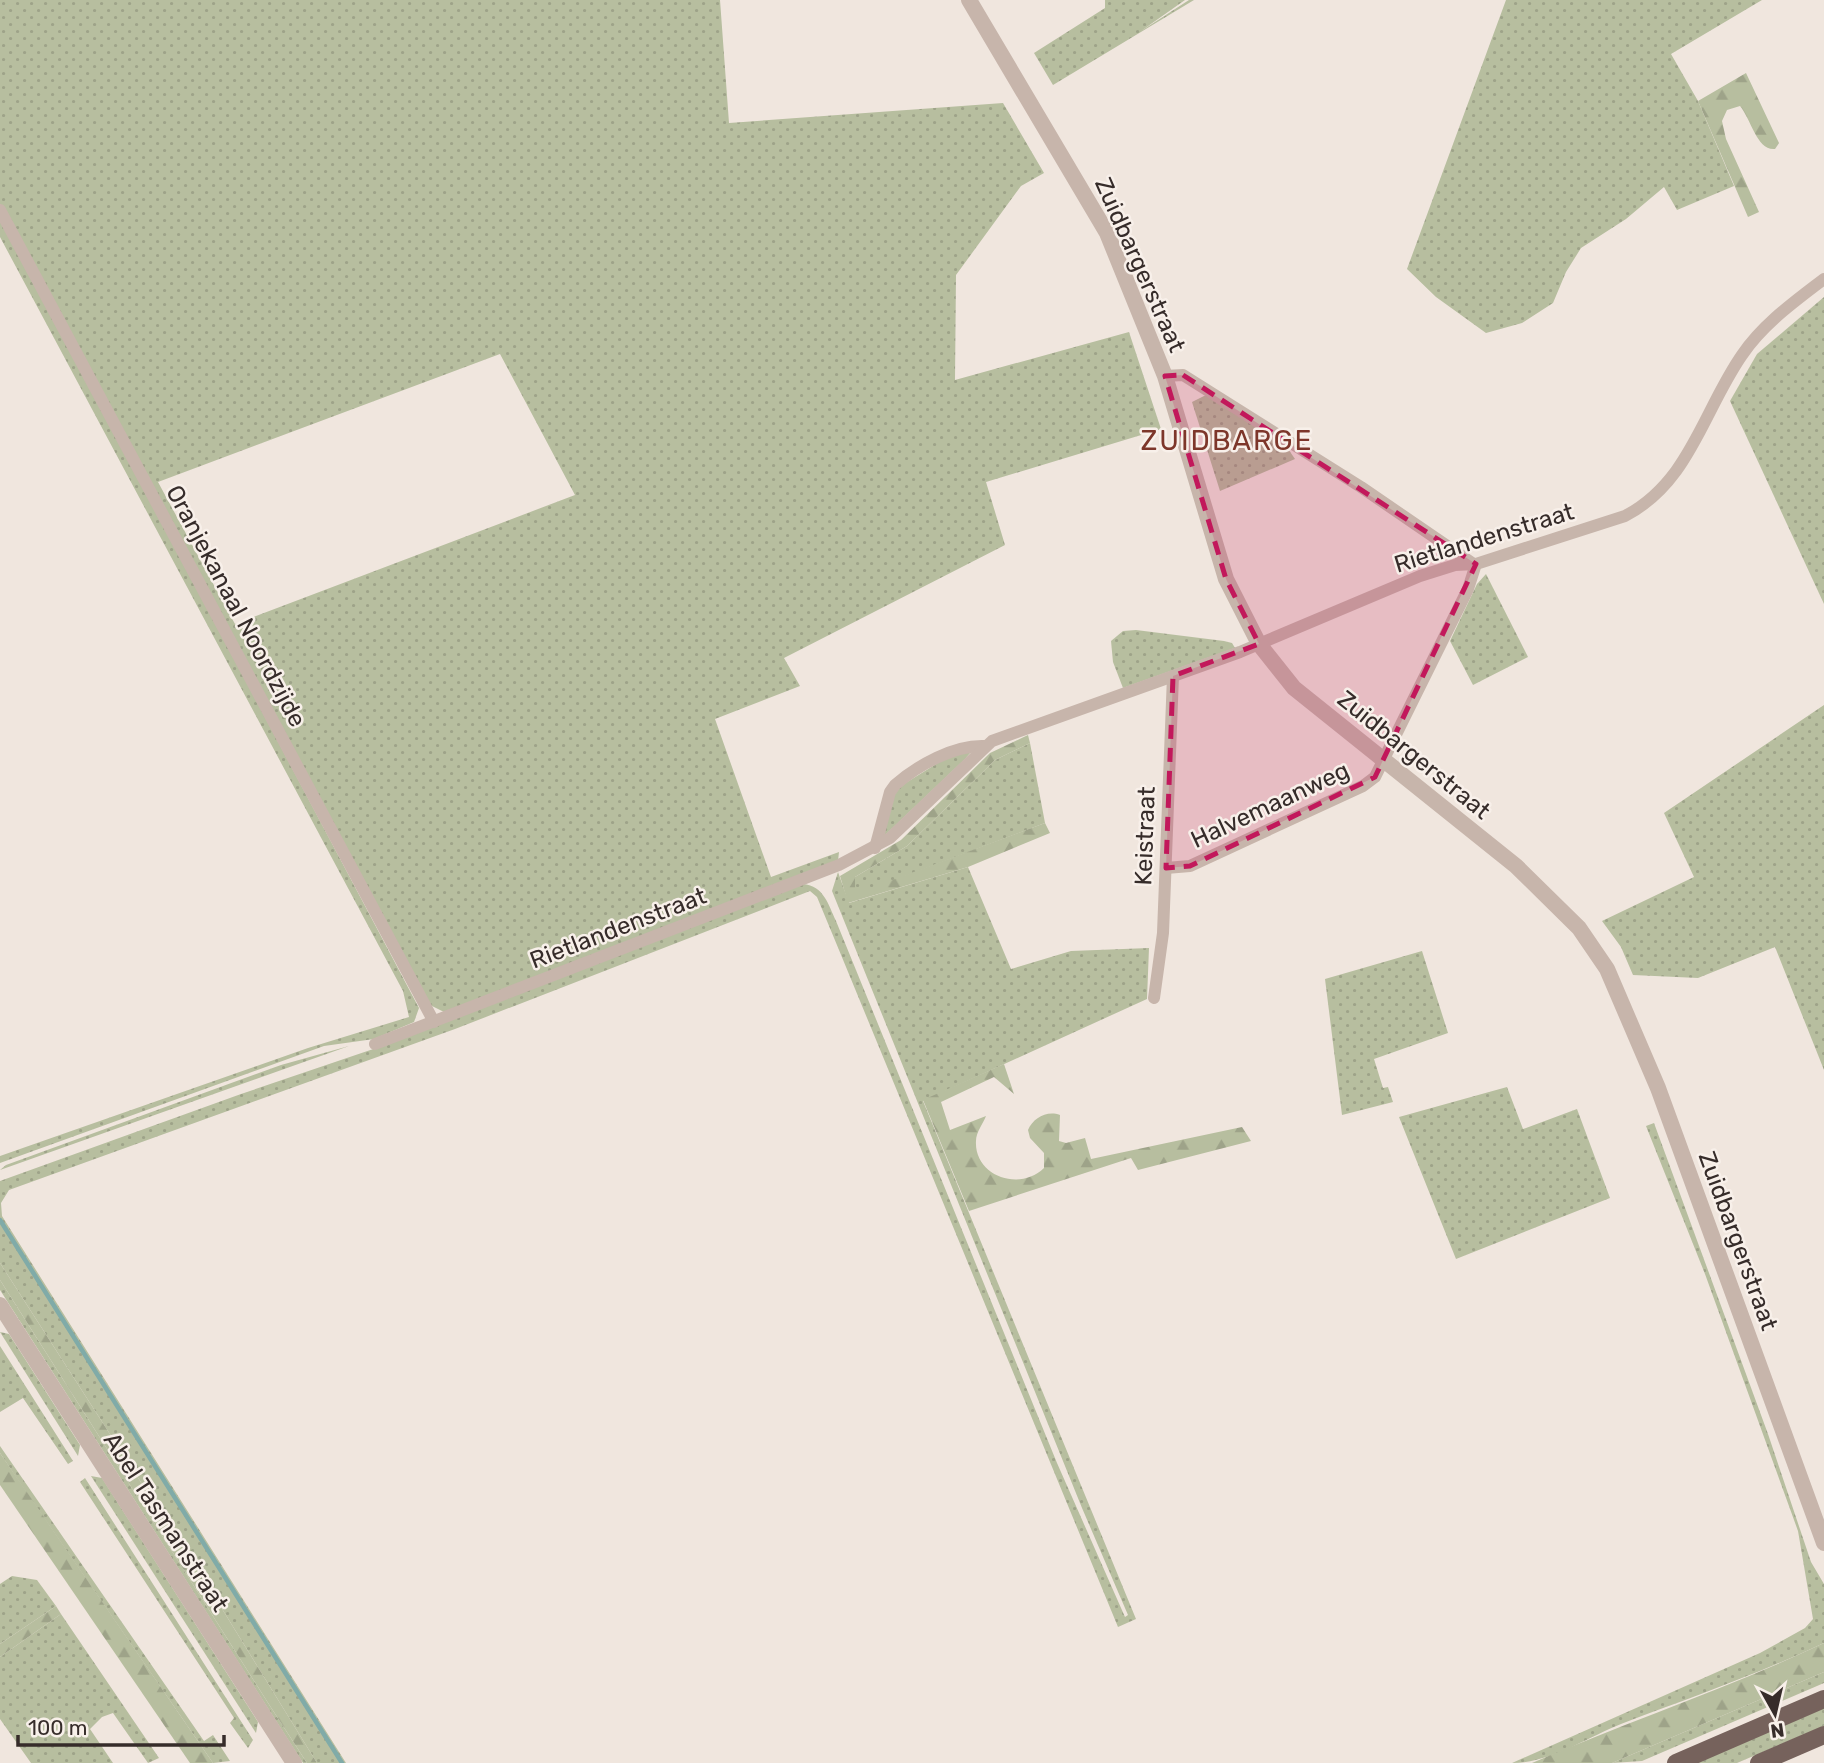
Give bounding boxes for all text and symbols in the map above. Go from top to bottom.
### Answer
street label: Zuidbargerstraat [1089,173,1191,357]
district label: ZUIDBARGE [1141,424,1313,457]
street label: Oranjekanaal Noordzijde [160,480,312,732]
street label: Rietlandenstraat [1391,497,1577,579]
street label: Zuidbargerstraat [1332,685,1496,825]
street label: Halvemaanweg [1186,756,1354,854]
street label: Keistraat [1129,786,1161,886]
street label: Rietlandenstraat [526,882,710,974]
street label: Zuidbargerstraat [1693,1148,1783,1334]
street label: Abel Tasmanstraat [98,1427,234,1617]
north arrow [1740,1679,1810,1749]
scale bar [18,1704,224,1748]
text: 100 m [28,1715,87,1740]
text: N [1769,1718,1786,1743]

